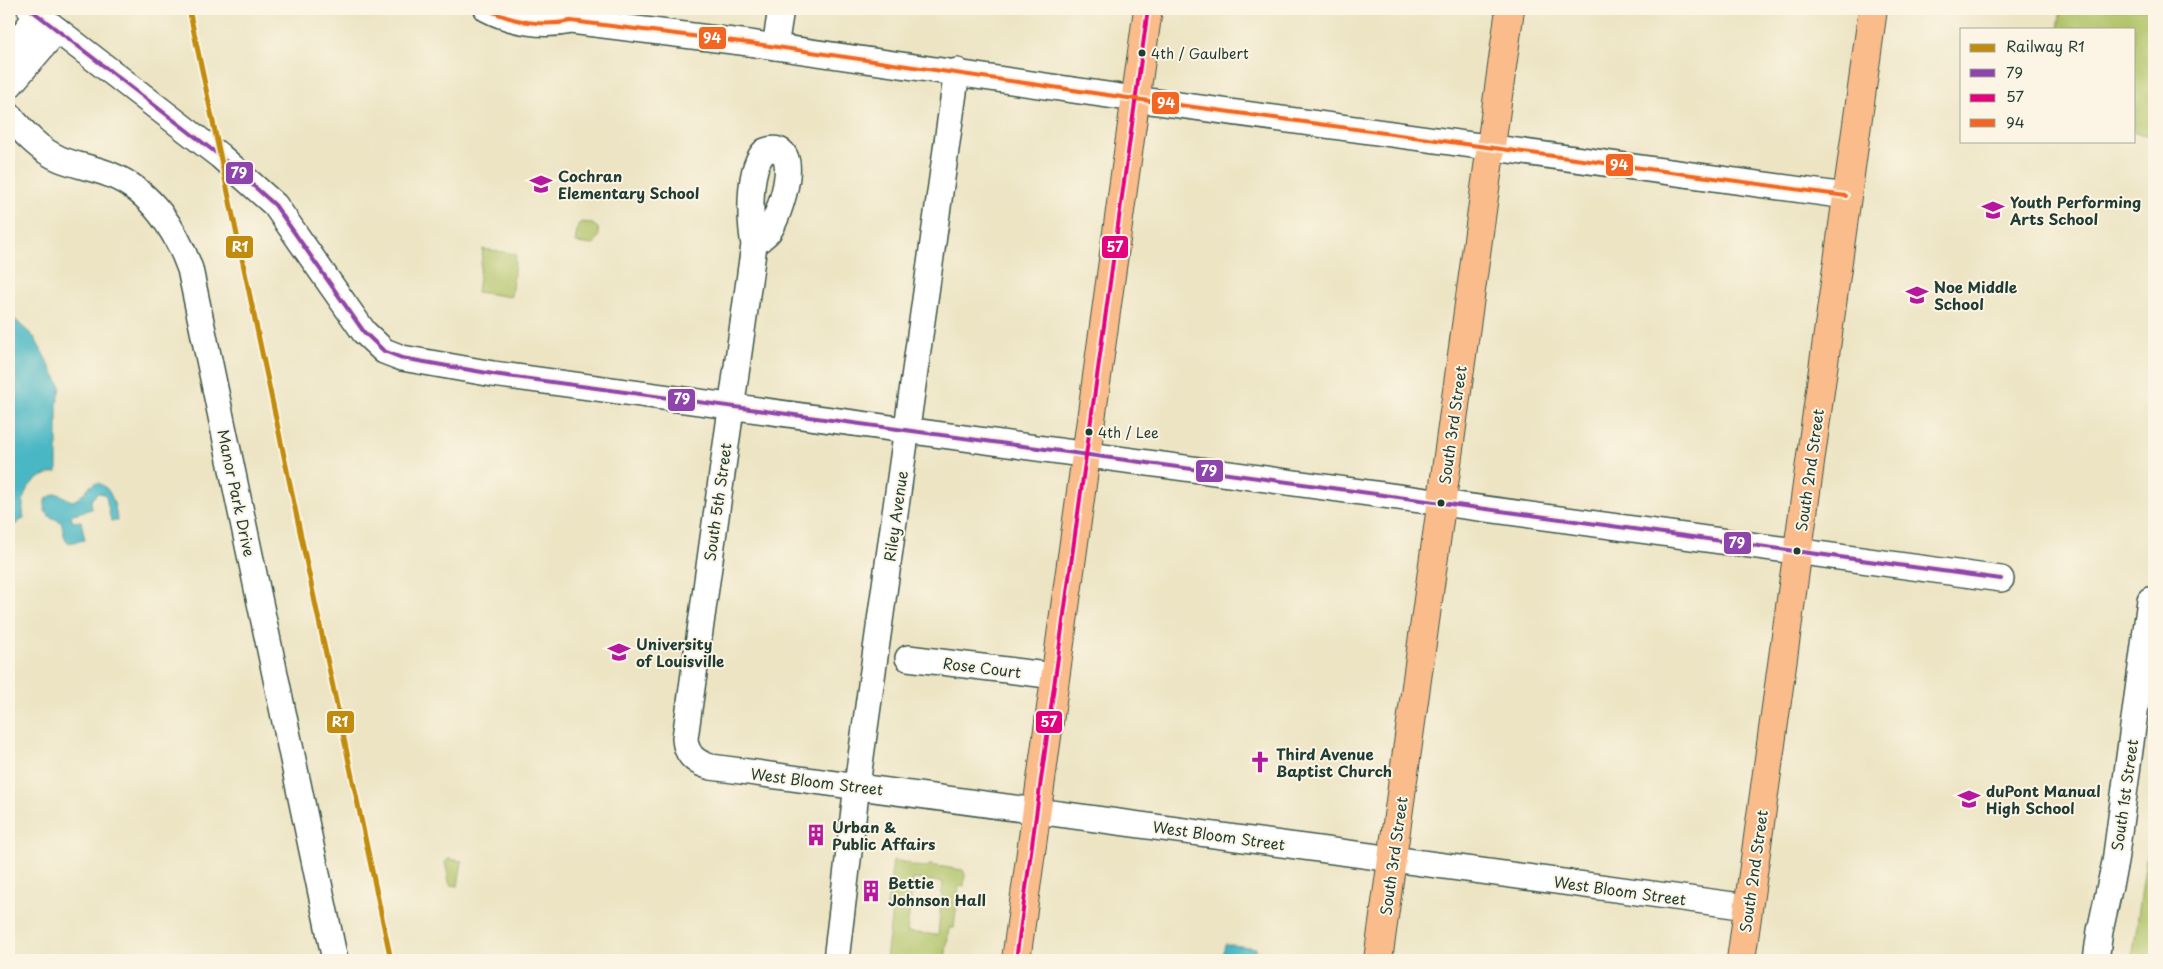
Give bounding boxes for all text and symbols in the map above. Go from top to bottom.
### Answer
line badge: 94 [698,26,727,50]
text: 94 [703,27,721,48]
legend [1960,28,2136,142]
text: Railway R1 [2006,34,2085,57]
place label: 4th / Gaulbert [1151,43,1249,64]
marker: 4th / Gaulbert [1137,48,1147,58]
text: 79 [2006,60,2023,83]
text: 57 [2006,84,2024,107]
line badge: 94 [1151,91,1180,115]
text: 94 [1157,92,1175,113]
text: 94 [2006,110,2025,133]
line badge: 94 [1605,153,1634,177]
text: 94 [1610,154,1628,175]
line badge: 79 [225,161,254,185]
text: 79 [231,162,247,183]
place label: Cochran Elementary School [558,164,699,204]
school or university icon: Cochran Elementary School [528,171,554,197]
place label: Youth Performing Arts School [2009,190,2141,230]
school or university icon: Youth Performing Arts School [1980,197,2006,223]
line badge: R1 [225,235,254,259]
line badge: 57 [1101,235,1129,259]
text: R1 [232,236,249,257]
text: 57 [1107,236,1124,257]
place label: Noe Middle School [1934,275,2018,315]
school or university icon: Noe Middle School [1904,282,1930,308]
street label: South 3rd Street [1432,364,1472,486]
line badge: 79 [667,388,696,412]
text: 79 [674,388,690,409]
street label: South 2nd Street [1789,407,1829,533]
place label: 4th / Lee [1098,422,1159,443]
street label: Manor Park Drive [212,427,262,559]
marker: 4th / Lee [1084,427,1094,437]
street label: South 5th Street [697,441,737,563]
line badge: 79 [1195,459,1224,483]
text: 79 [1201,460,1217,481]
street label: Riley Avenue [877,469,913,563]
unlabelled marker [1436,498,1446,508]
line badge: 79 [1723,531,1752,555]
text: 79 [1729,532,1745,553]
unlabelled marker [1792,546,1802,556]
place label: University of Louisville [636,632,724,672]
school or university icon: University of Louisville [606,639,632,665]
street label: Rose Court [942,651,1022,683]
line badge: R1 [326,710,355,734]
line badge: 57 [1035,710,1063,734]
text: R1 [332,711,349,732]
text: 57 [1041,711,1058,732]
street label: South 1st Street [2105,738,2143,852]
place label: Third Avenue Baptist Church [1276,742,1392,782]
church icon: Third Avenue Baptist Church [1247,749,1273,775]
street label: West Bloom Street [749,761,885,801]
place label: duPont Manual High School [1986,779,2101,819]
school or university icon: duPont Manual High School [1956,786,1982,812]
street label: South 3rd Street [1373,795,1413,917]
street label: South 2nd Street [1733,808,1773,934]
street label: West Bloom Street [1151,814,1287,856]
place label: Urban & Public Affairs [832,815,936,855]
building icon: Urban & Public Affairs [803,822,829,848]
street label: West Bloom Street [1552,869,1688,911]
place label: Bettie Johnson Hall [888,871,986,911]
building icon: Bettie Johnson Hall [858,878,884,904]

